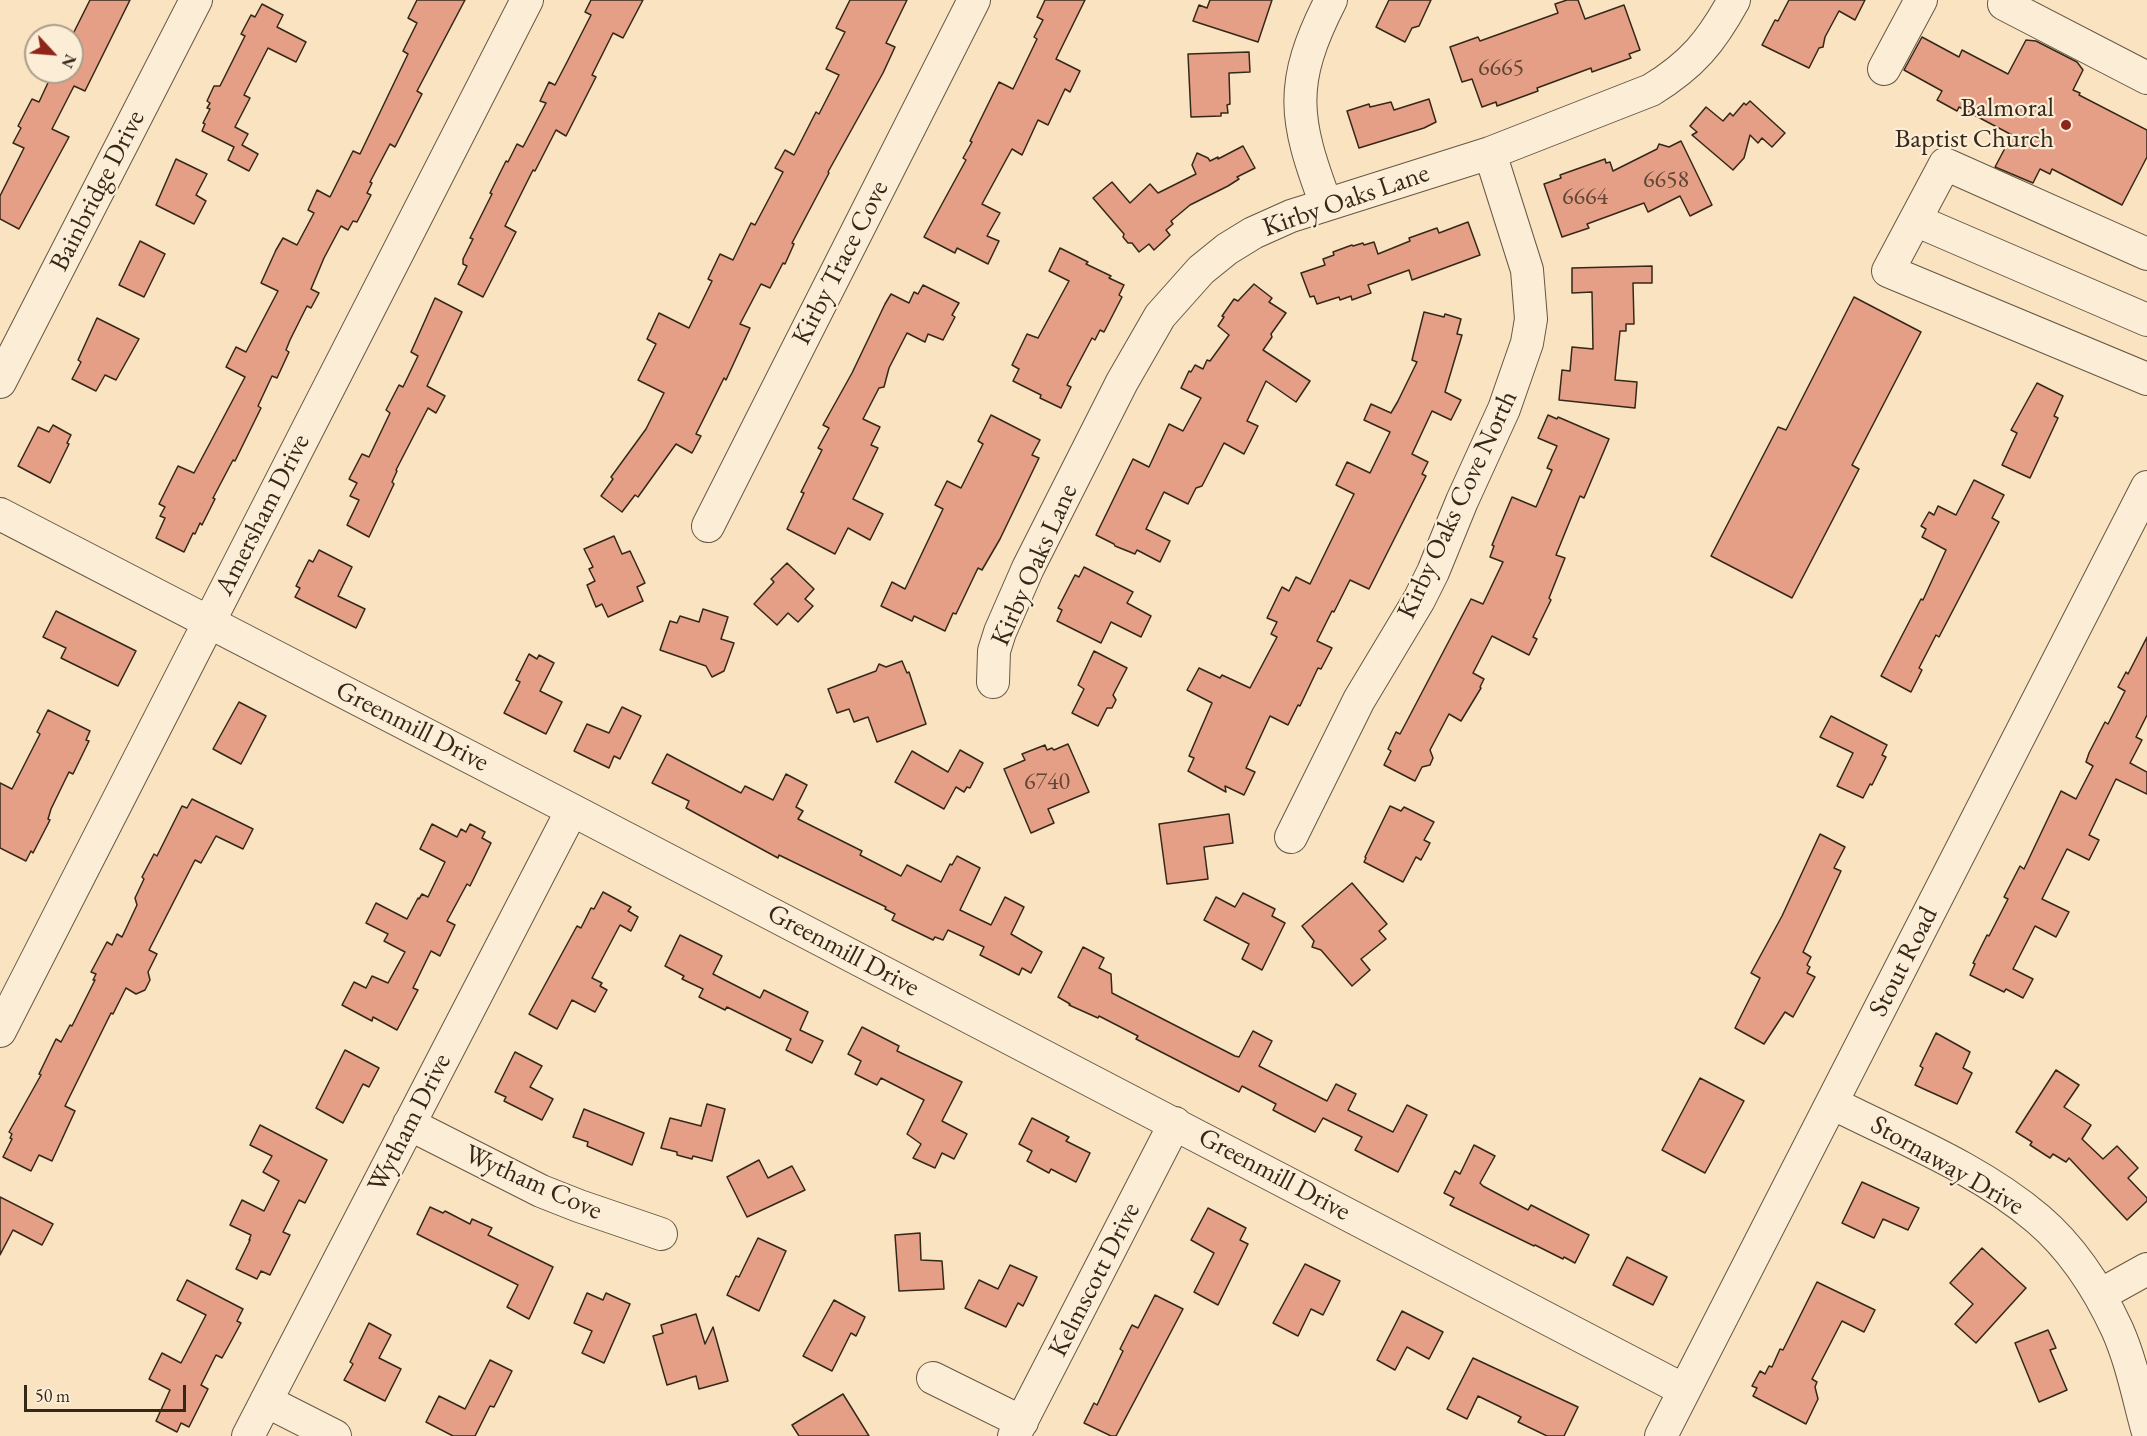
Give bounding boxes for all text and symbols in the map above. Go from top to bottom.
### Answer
north arrow [24,24,84,84]
text: N [57,51,81,72]
house number: 6665 [1478,54,1524,82]
place label: Balmoral Baptist Church [1894,93,2054,156]
street label: Bainbridge Drive [44,105,152,277]
marker: Balmoral Baptist Church [2059,118,2073,132]
street label: Kirby Oaks Lane [1258,157,1434,245]
house number: 6658 [1643,166,1689,194]
street label: Kirby Trace Cove [786,176,896,350]
house number: 6664 [1562,183,1608,211]
street label: Kirby Oaks Cove North [1391,386,1525,624]
street label: Amersham Drive [208,429,318,601]
street label: Kirby Oaks Lane [985,479,1085,651]
street label: Greenmill Drive [330,675,494,779]
house number: 6740 [1024,768,1070,796]
street label: Greenmill Drive [761,897,925,1005]
street label: Stout Road [1863,902,1945,1022]
street label: Wytham Drive [361,1048,459,1198]
street label: Stornaway Drive [1865,1109,2029,1223]
street label: Greenmill Drive [1192,1121,1356,1229]
street label: Wytham Cove [459,1138,607,1228]
street label: Kelmscott Drive [1042,1197,1148,1363]
scale bar [27,1373,189,1411]
text: 50 m [35,1384,70,1407]

